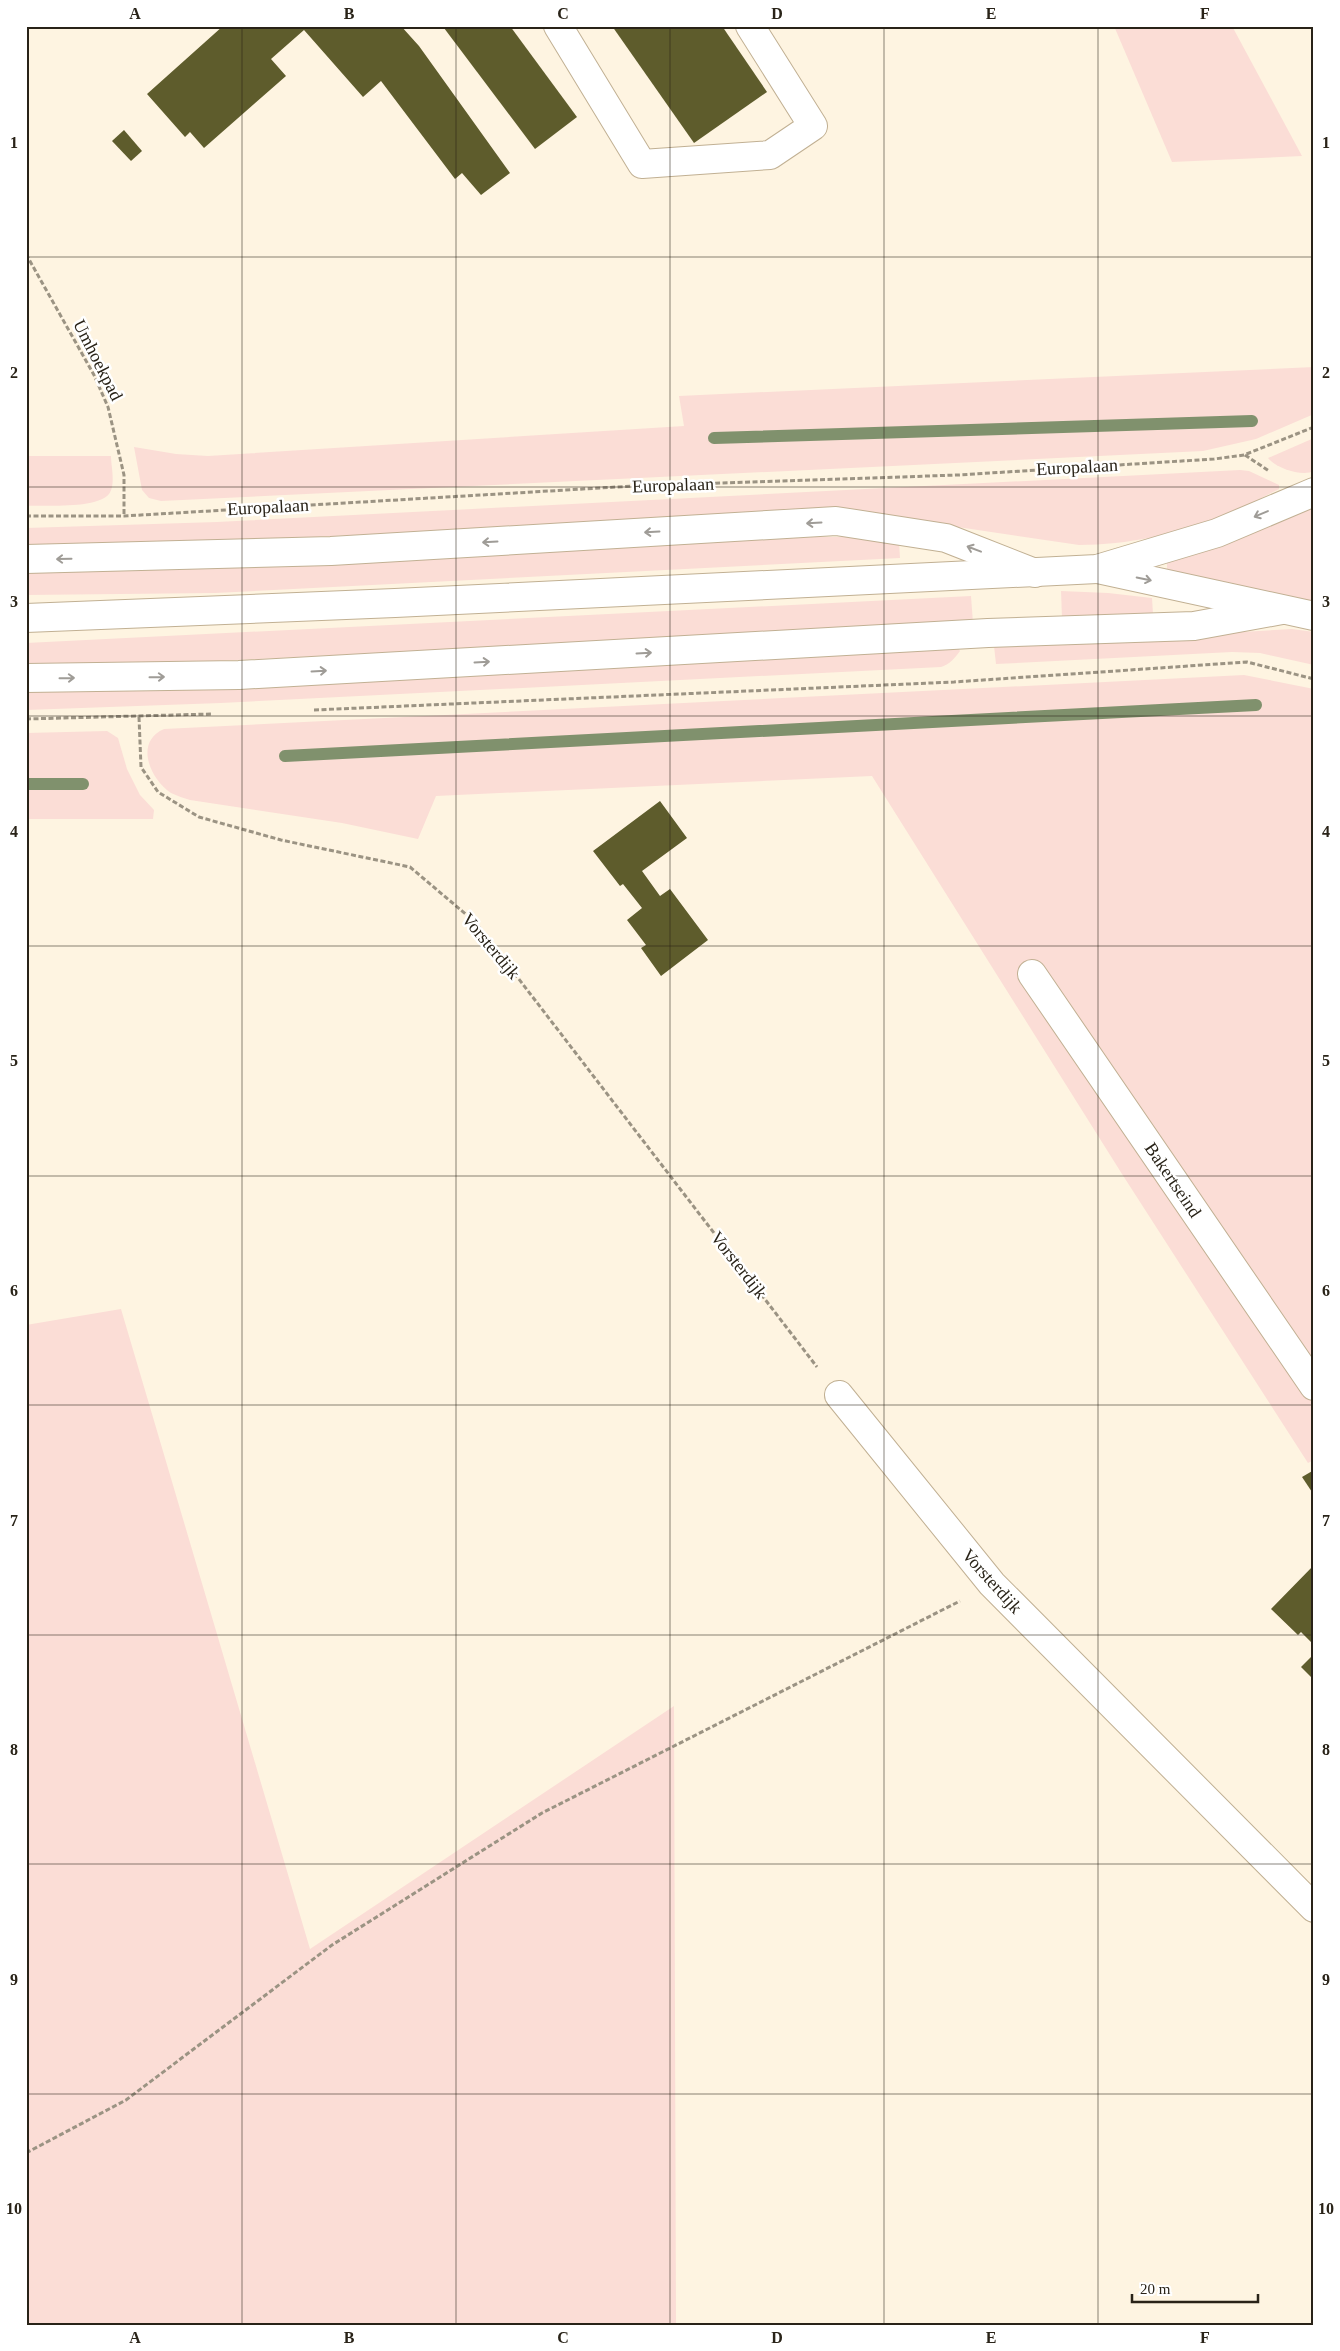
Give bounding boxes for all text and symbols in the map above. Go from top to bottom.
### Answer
text: A [129,5,141,22]
text: B [344,5,355,22]
text: C [557,5,569,22]
text: D [771,5,783,22]
text: E [986,5,996,22]
text: F [1200,5,1210,22]
text: 1 [10,134,18,151]
text: 1 [1322,134,1330,151]
street label: Umhoekpad [69,316,127,404]
text: 2 [10,364,18,381]
text: 2 [1322,364,1330,381]
street label: Europalaan [1036,455,1118,479]
street label: Europalaan [632,474,714,496]
street label: Europalaan [227,495,309,519]
one-way arrow [1253,511,1268,520]
one-way arrow [807,518,823,527]
one-way arrow [644,528,660,537]
one-way arrow [482,537,498,546]
one-way arrow [966,544,982,553]
one-way arrow [57,554,73,563]
one-way arrow [1136,575,1152,585]
text: 3 [10,593,18,610]
text: 3 [1322,593,1330,610]
one-way arrow [636,648,652,657]
one-way arrow [473,658,489,667]
one-way arrow [311,667,327,676]
one-way arrow [148,672,165,682]
one-way arrow [59,673,75,683]
text: 4 [10,823,18,840]
text: 4 [1322,823,1330,840]
street label: Vorsterdijk [458,909,524,983]
text: 5 [10,1052,18,1069]
text: 5 [1322,1052,1330,1069]
street label: Bakertseind [1141,1139,1205,1221]
street label: Vorsterdijk [707,1227,771,1303]
text: 6 [10,1282,18,1299]
text: 6 [1322,1282,1330,1299]
text: 7 [10,1512,18,1529]
text: 7 [1322,1512,1330,1529]
street label: Vorsterdijk [958,1545,1026,1617]
text: 8 [10,1741,18,1758]
text: 8 [1322,1741,1330,1758]
text: 9 [10,1971,18,1988]
text: 9 [1322,1971,1330,1988]
text: 10 [6,2200,22,2217]
text: 10 [1318,2200,1334,2217]
scale bar [1132,2271,1259,2303]
text: 20 m [1140,2281,1171,2297]
text: A [129,2329,141,2346]
text: B [344,2329,355,2346]
text: C [557,2329,569,2346]
text: D [771,2329,783,2346]
text: E [986,2329,996,2346]
text: F [1200,2329,1210,2346]

